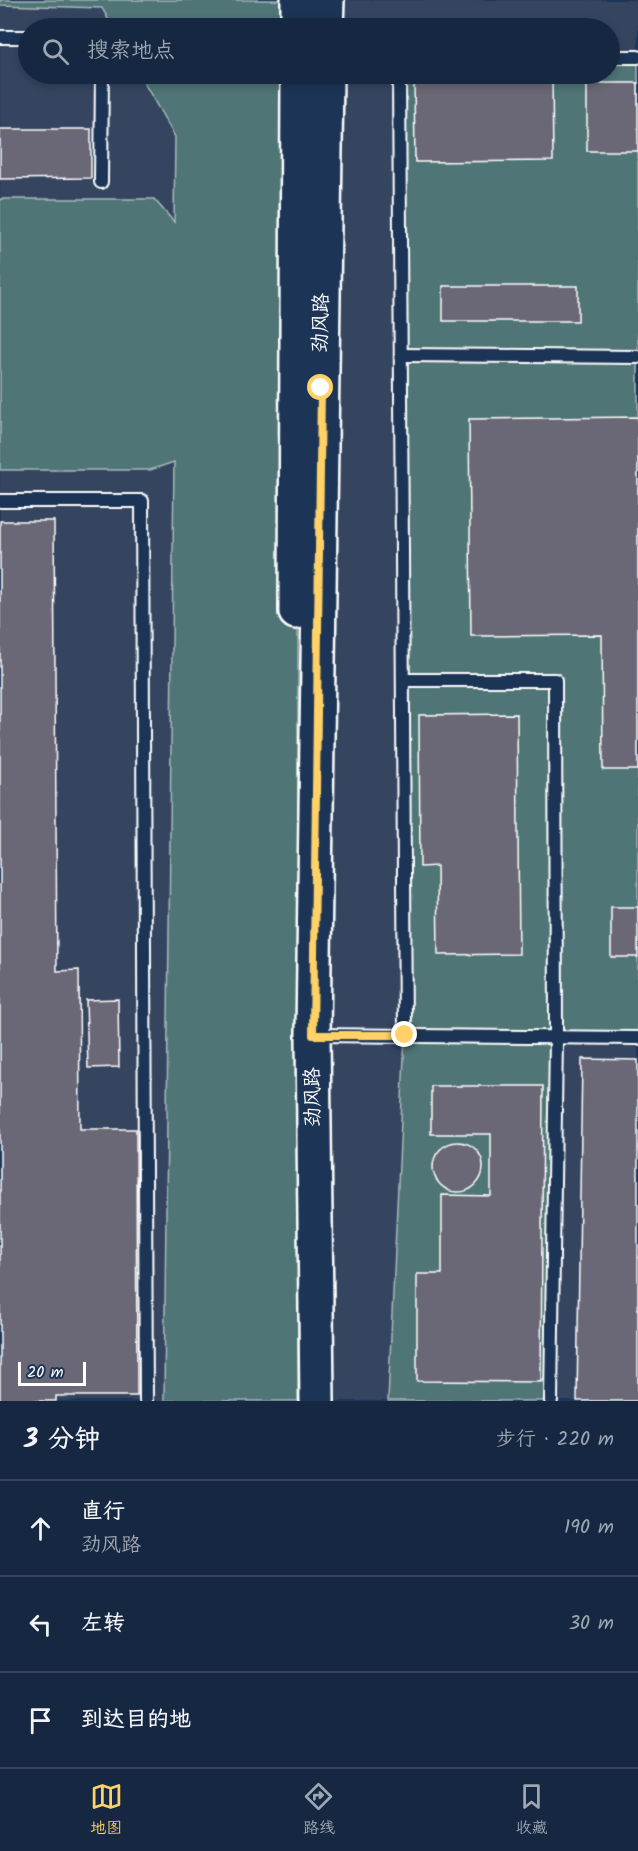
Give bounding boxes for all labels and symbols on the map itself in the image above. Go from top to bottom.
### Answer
street label: 劲风路 [305,292,339,353]
route start [307,374,333,400]
route end [391,1021,417,1047]
street label: 劲风路 [297,1066,331,1127]
scale bar [18,1359,86,1386]

